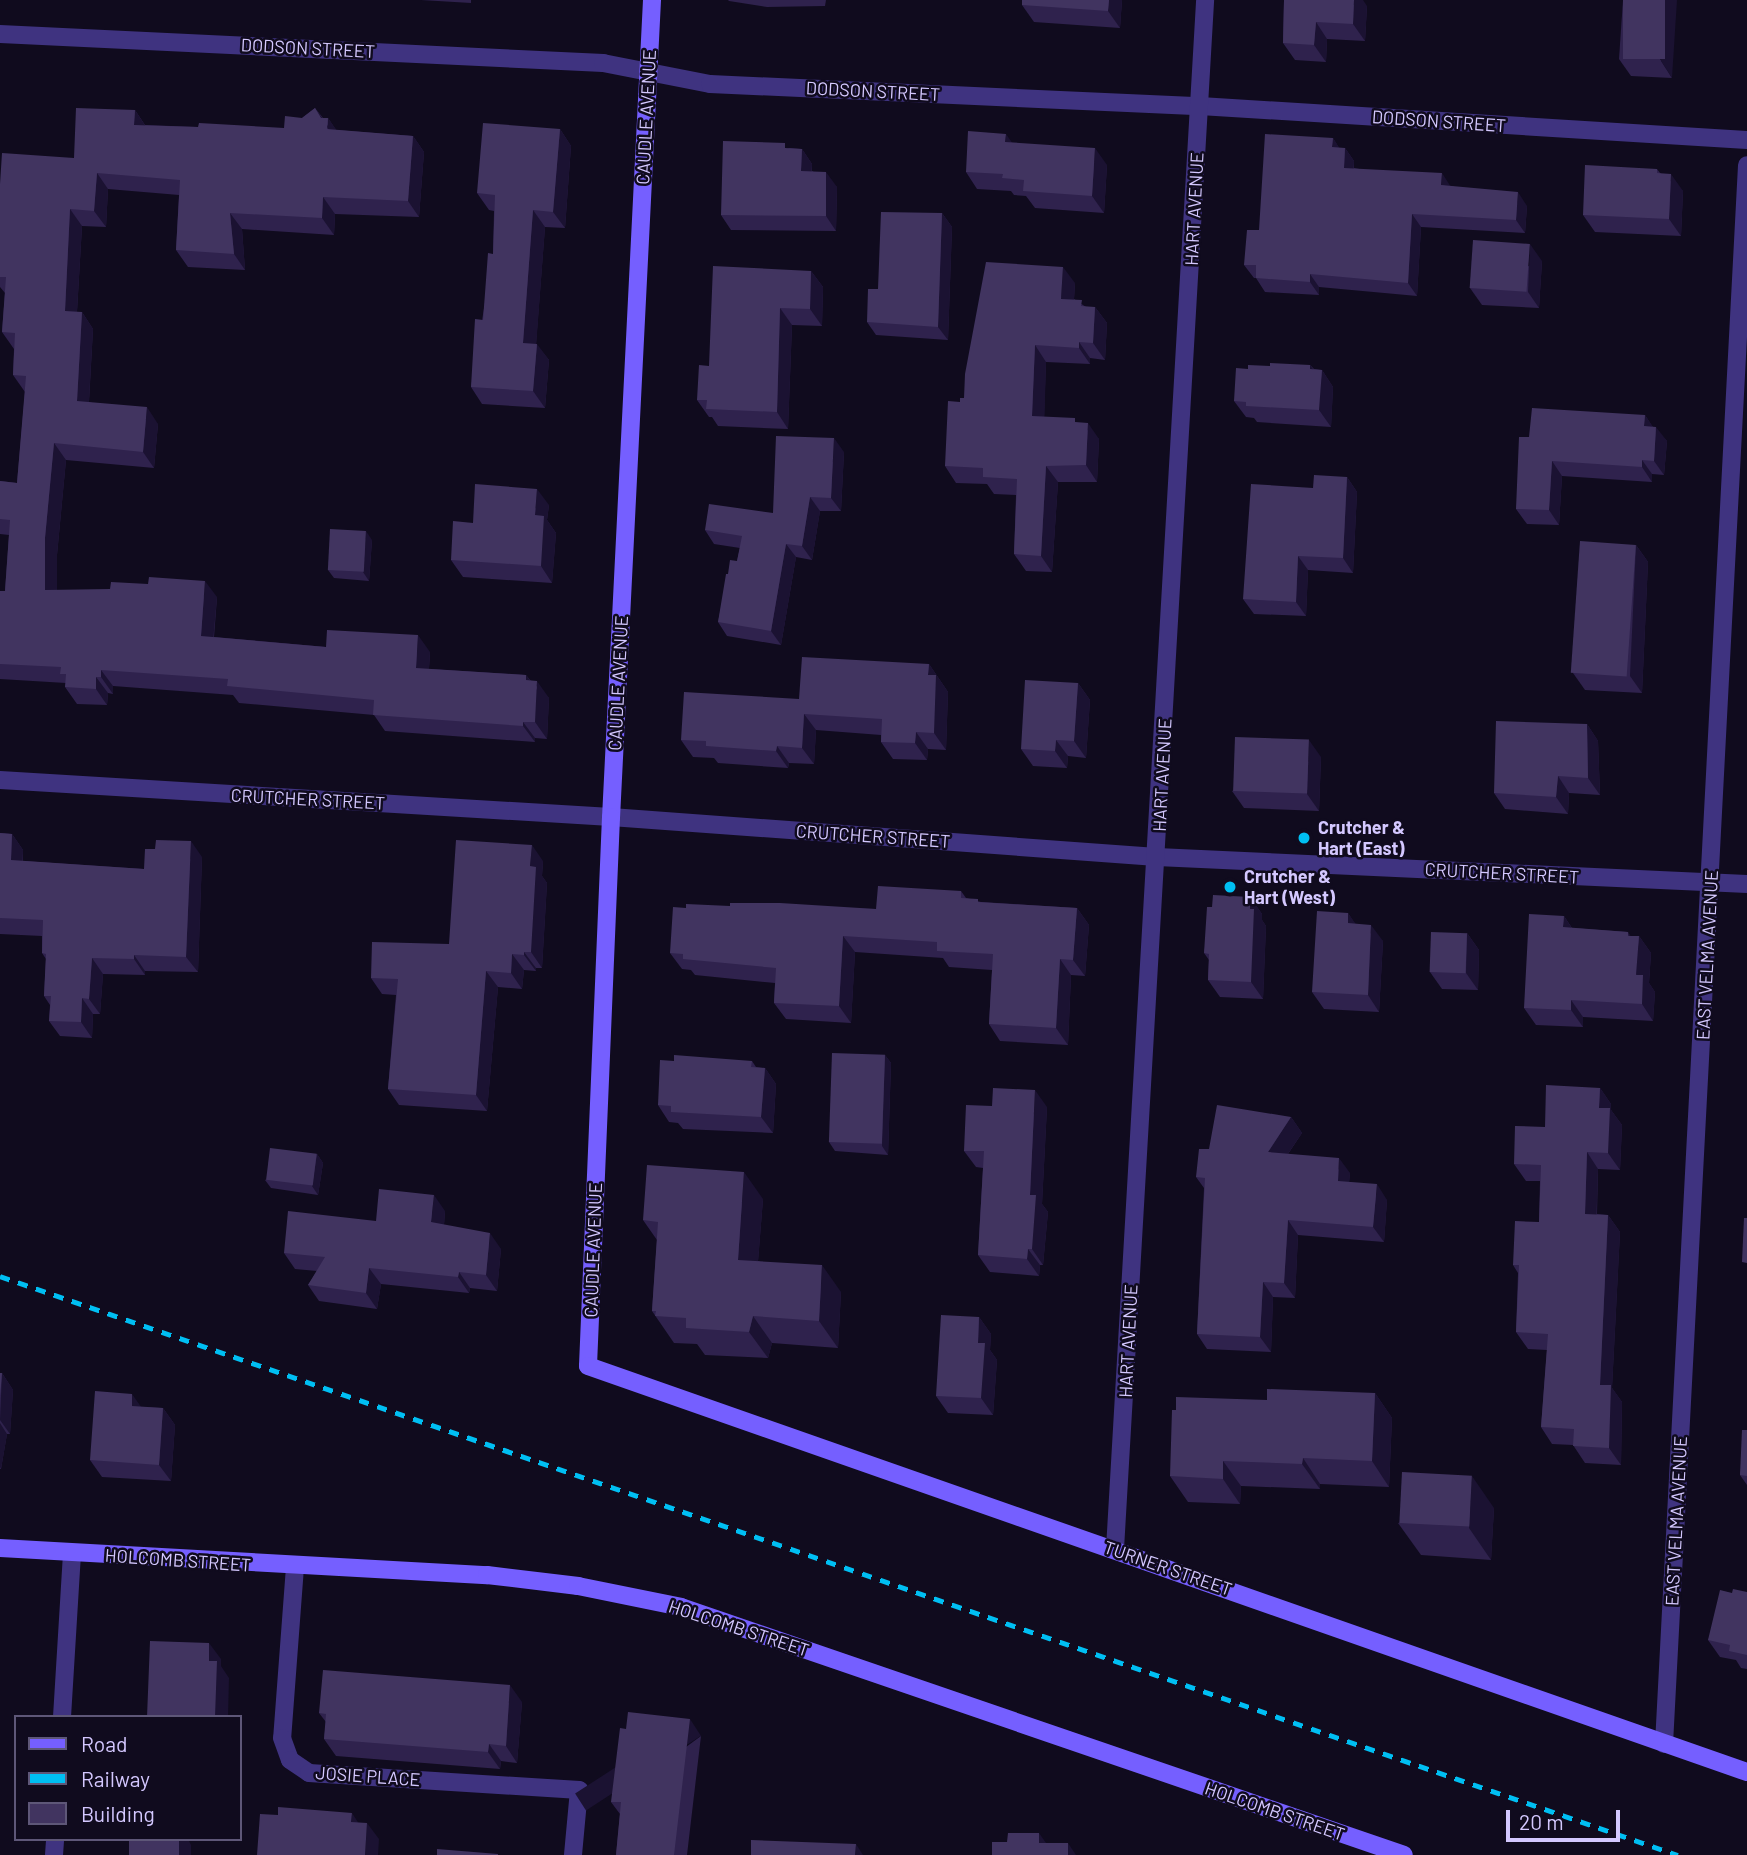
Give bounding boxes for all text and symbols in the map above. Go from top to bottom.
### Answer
street label: DODSON STREET [240,34,376,62]
street label: CAUDLE AVENUE [632,49,660,185]
street label: DODSON STREET [805,77,941,105]
street label: DODSON STREET [1371,106,1507,136]
street label: HART AVENUE [1180,152,1208,266]
street label: CAUDLE AVENUE [604,615,632,751]
street label: HART AVENUE [1148,718,1176,832]
street label: CRUTCHER STREET [230,784,386,814]
place label: Crutcher & Hart (East) [1318,817,1405,860]
street label: CRUTCHER STREET [795,820,951,852]
marker: Crutcher & Hart (East) [1296,830,1312,846]
street label: CRUTCHER STREET [1424,858,1580,888]
place label: Crutcher & Hart (West) [1244,866,1335,908]
street label: EAST VELMA AVENUE [1692,870,1722,1040]
marker: Crutcher & Hart (West) [1222,879,1238,895]
street label: CAUDLE AVENUE [580,1182,606,1318]
street label: HART AVENUE [1114,1284,1142,1398]
street label: EAST VELMA AVENUE [1661,1436,1691,1606]
street label: TURNER STREET [1101,1536,1235,1600]
street label: HOLCOMB STREET [104,1544,252,1576]
street label: HOLCOMB STREET [666,1595,812,1661]
legend [14,1715,242,1841]
text: Road [81,1731,127,1756]
street label: JOSIE PLACE [315,1762,421,1790]
text: Railway [81,1766,150,1791]
street label: HOLCOMB STREET [1202,1777,1348,1845]
scale bar [1509,1796,1623,1840]
text: Building [81,1801,155,1826]
text: 20 m [1519,1809,1564,1834]

